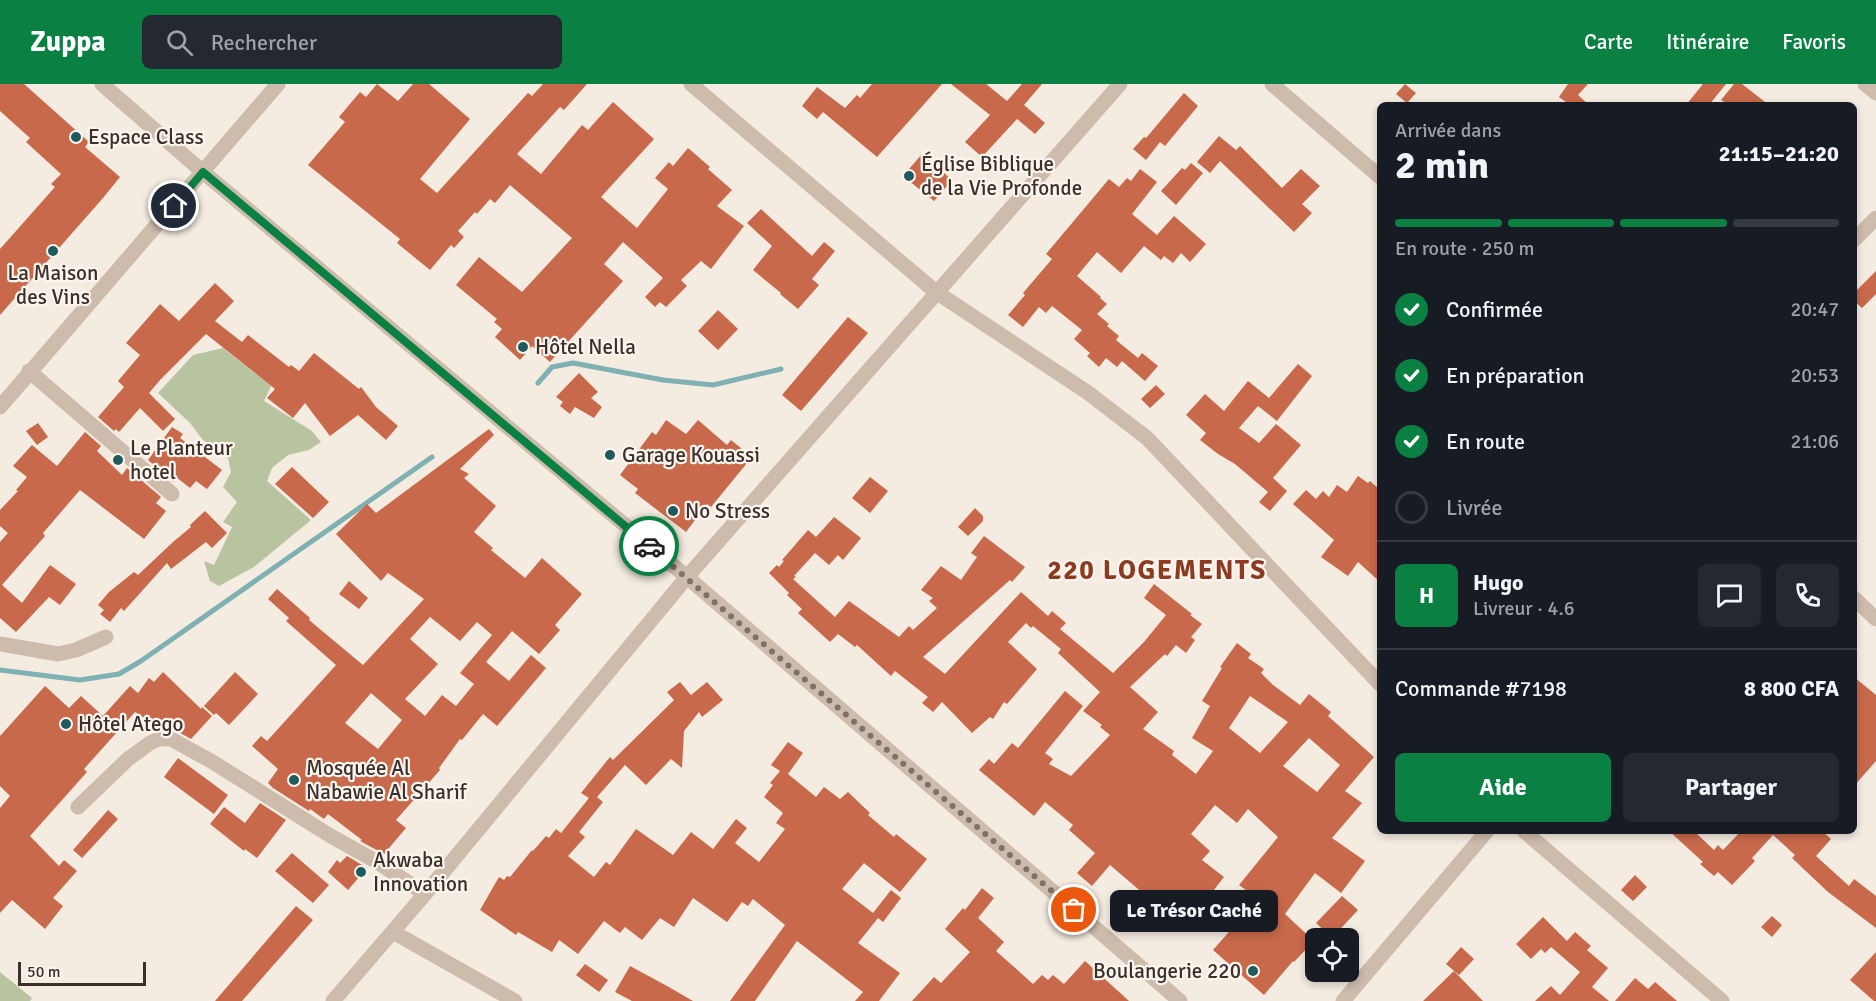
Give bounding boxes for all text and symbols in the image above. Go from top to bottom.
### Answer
search box [142,15,562,69]
text: Zuppa [30,25,106,59]
icon: search [163,26,196,59]
text: Rechercher [211,29,317,56]
text: Carte [1584,29,1633,55]
text: Itinéraire [1666,29,1749,55]
text: Favoris [1782,29,1846,55]
text: Arrivée dans [1395,118,1501,143]
place label: Espace Class [88,124,204,150]
marker: Espace Class [69,130,83,144]
text: 21:15–21:20 [1719,140,1839,167]
text: 2 min [1395,141,1489,189]
place label: Église Biblique de la Vie Profonde [921,151,1082,201]
marker: Église Biblique de la Vie Profonde [902,169,916,183]
pin [148,180,199,231]
icon: home [157,189,190,222]
text: En route · 250 m [1395,236,1534,261]
marker: La Maison des Vins [46,244,60,258]
place label: La Maison des Vins [8,260,98,310]
icon: check [1395,293,1428,326]
text: Confirmée [1446,296,1543,323]
text: 20:47 [1790,297,1839,322]
place label: Hôtel Nella [535,334,636,360]
marker: Hôtel Nella [516,340,530,354]
icon: check [1395,359,1428,392]
text: En préparation [1446,362,1585,389]
text: 20:53 [1790,363,1839,388]
icon: check [1395,425,1428,458]
text: En route [1446,428,1525,455]
text: 21:06 [1790,429,1839,454]
place label: Le Planteur hotel [130,435,233,485]
place label: Garage Kouassi [622,442,760,468]
marker: Garage Kouassi [603,448,617,462]
marker: Le Planteur hotel [111,453,125,467]
text: Livrée [1446,494,1503,521]
place label: No Stress [685,498,770,524]
marker: No Stress [666,504,680,518]
courier [619,516,679,576]
icon: car [633,530,666,563]
district label: 220 LOGEMENTS [1047,554,1267,587]
button: chat [1698,564,1761,627]
button: phone [1776,564,1839,627]
text: Hugo [1473,569,1523,596]
text: H [1419,582,1434,609]
text: Livreur · 4.6 [1473,596,1574,621]
text: Commande #7198 [1395,675,1567,702]
text: 8 800 CFA [1744,675,1839,702]
place label: Hôtel Atego [78,711,184,737]
marker: Hôtel Atego [59,717,73,731]
button: Aide [1395,753,1611,822]
button: Partager [1623,753,1839,822]
place label: Mosquée Al Nabawie Al Sharif [306,755,468,805]
marker: Mosquée Al Nabawie Al Sharif [287,773,301,787]
place label: Akwaba Innovation [373,847,468,897]
marker: Akwaba Innovation [354,865,368,879]
pin [1048,884,1099,935]
callout: Le Trésor Caché [1110,889,1278,931]
icon: bag [1057,893,1090,926]
text: Le Trésor Caché [1126,898,1262,923]
map controls [1305,928,1359,982]
button: locate [1305,928,1359,982]
place label: Boulangerie 220 [1093,958,1241,984]
scale bar [18,959,146,986]
text: 50 m [27,962,61,982]
marker: Boulangerie 220 [1246,964,1260,978]

